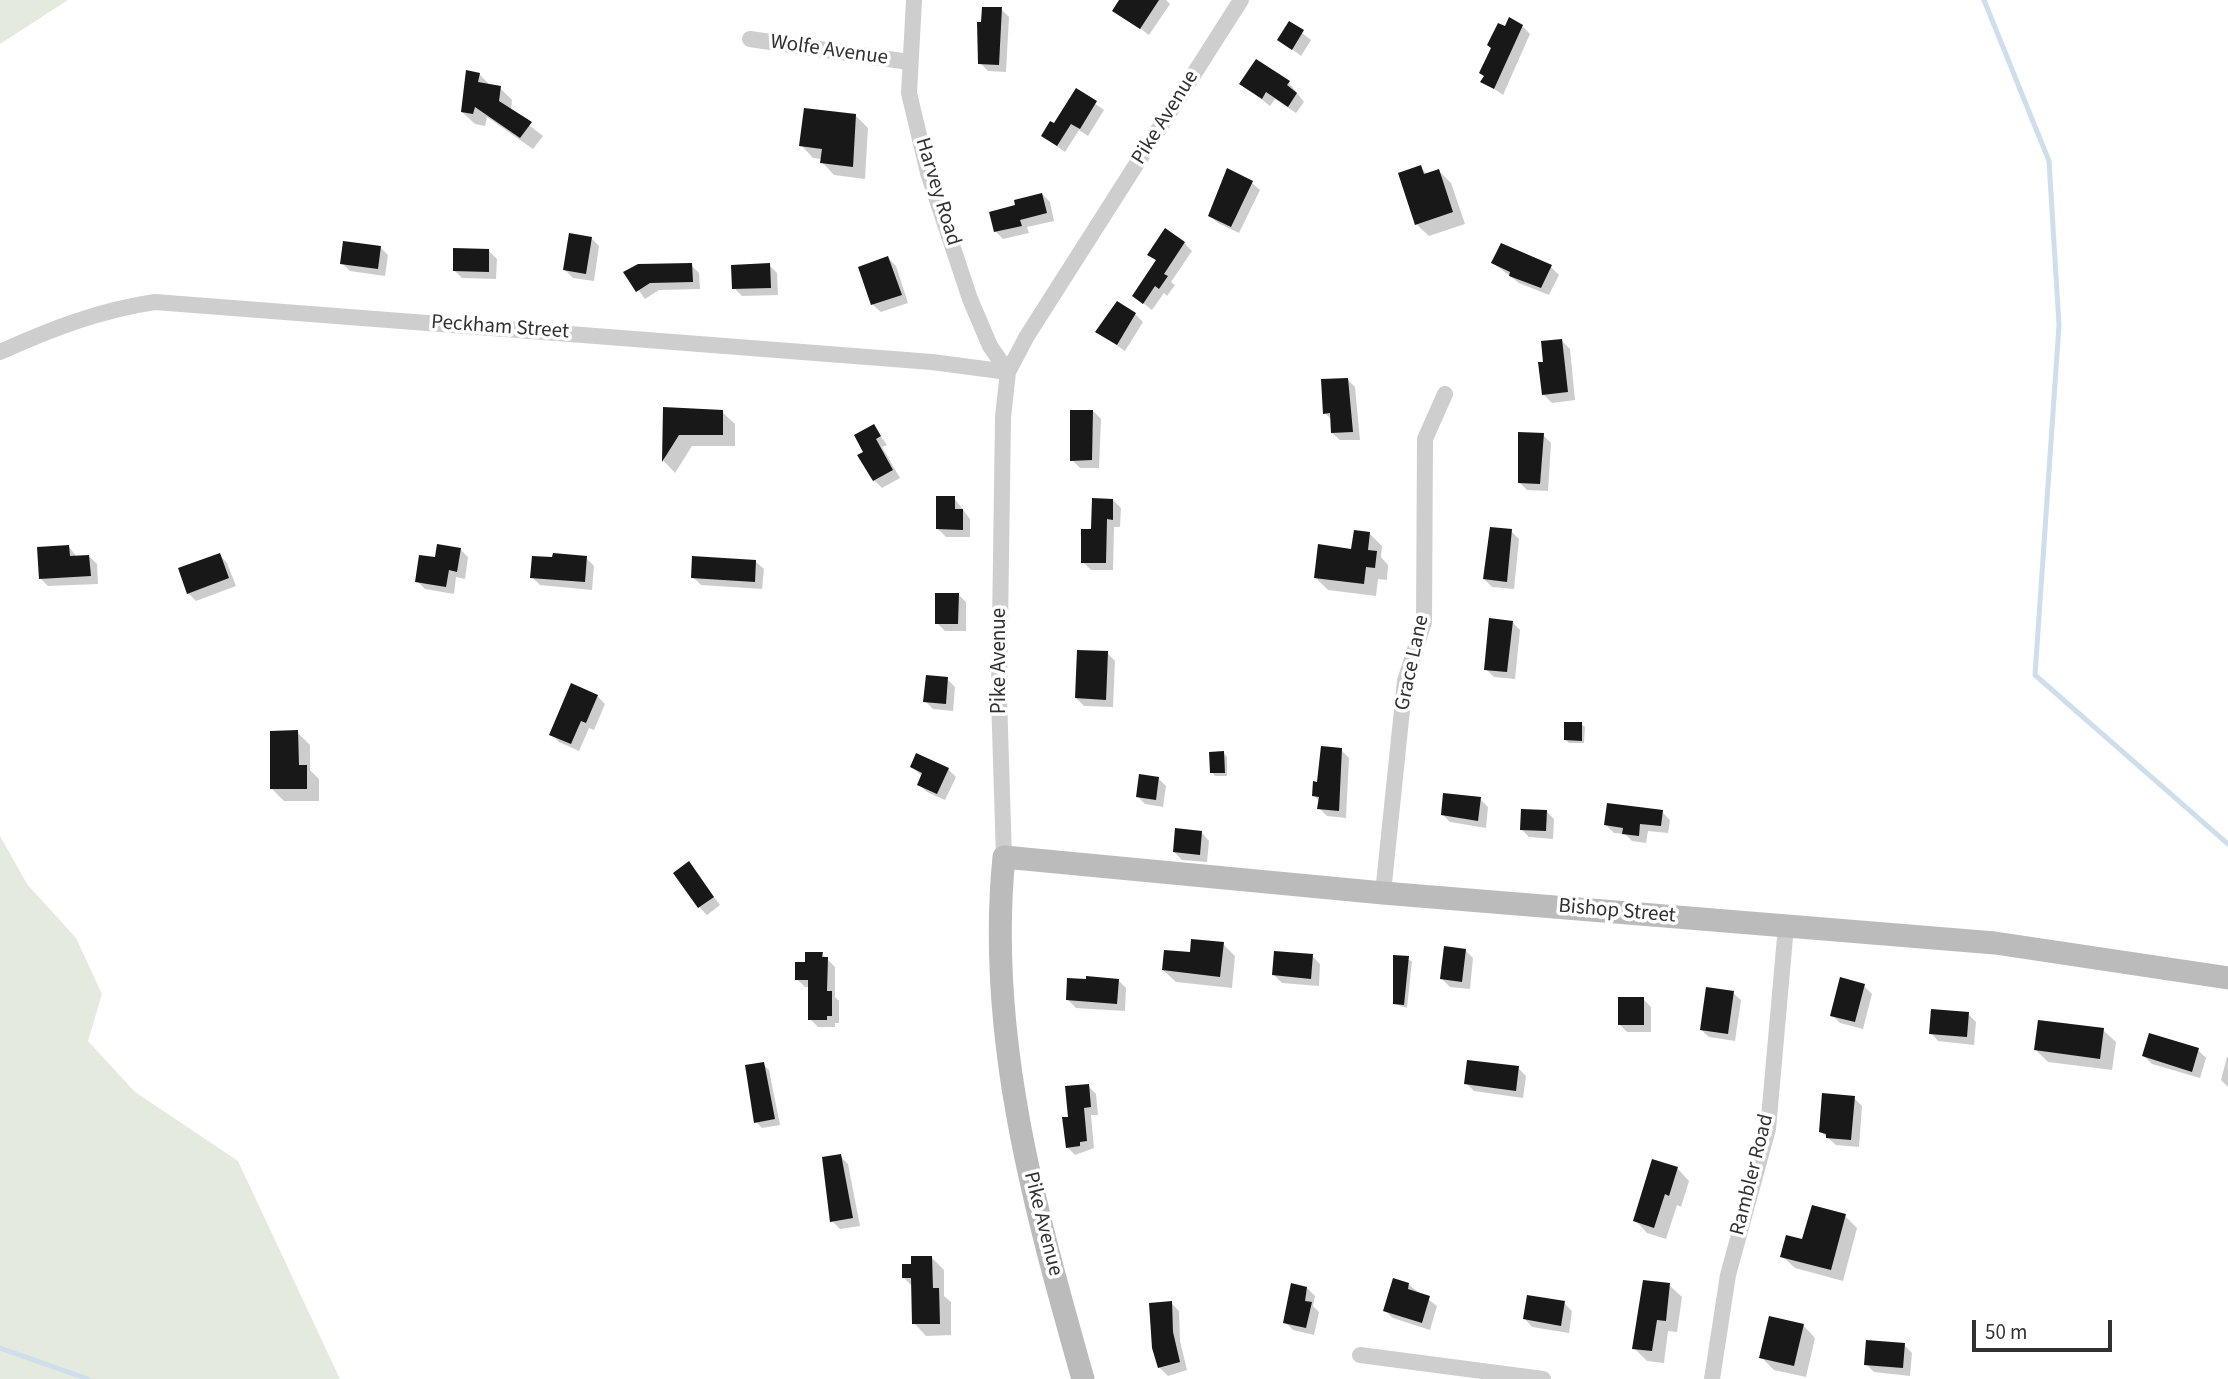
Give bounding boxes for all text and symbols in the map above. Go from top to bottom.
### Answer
street label: Wolfe Avenue [769,30,889,72]
street label: Pike Avenue [1127,66,1205,170]
street label: Harvey Road [909,135,965,249]
street label: Peckham Street [430,311,570,345]
street label: Pike Avenue [987,608,1013,714]
street label: Grace Lane [1391,613,1435,713]
street label: Bishop Street [1557,894,1677,930]
street label: Rambler Road [1726,1112,1780,1238]
street label: Pike Avenue [1017,1169,1067,1279]
scale bar [1976,1306,2116,1350]
text: 50 m [1985,1317,2027,1347]

